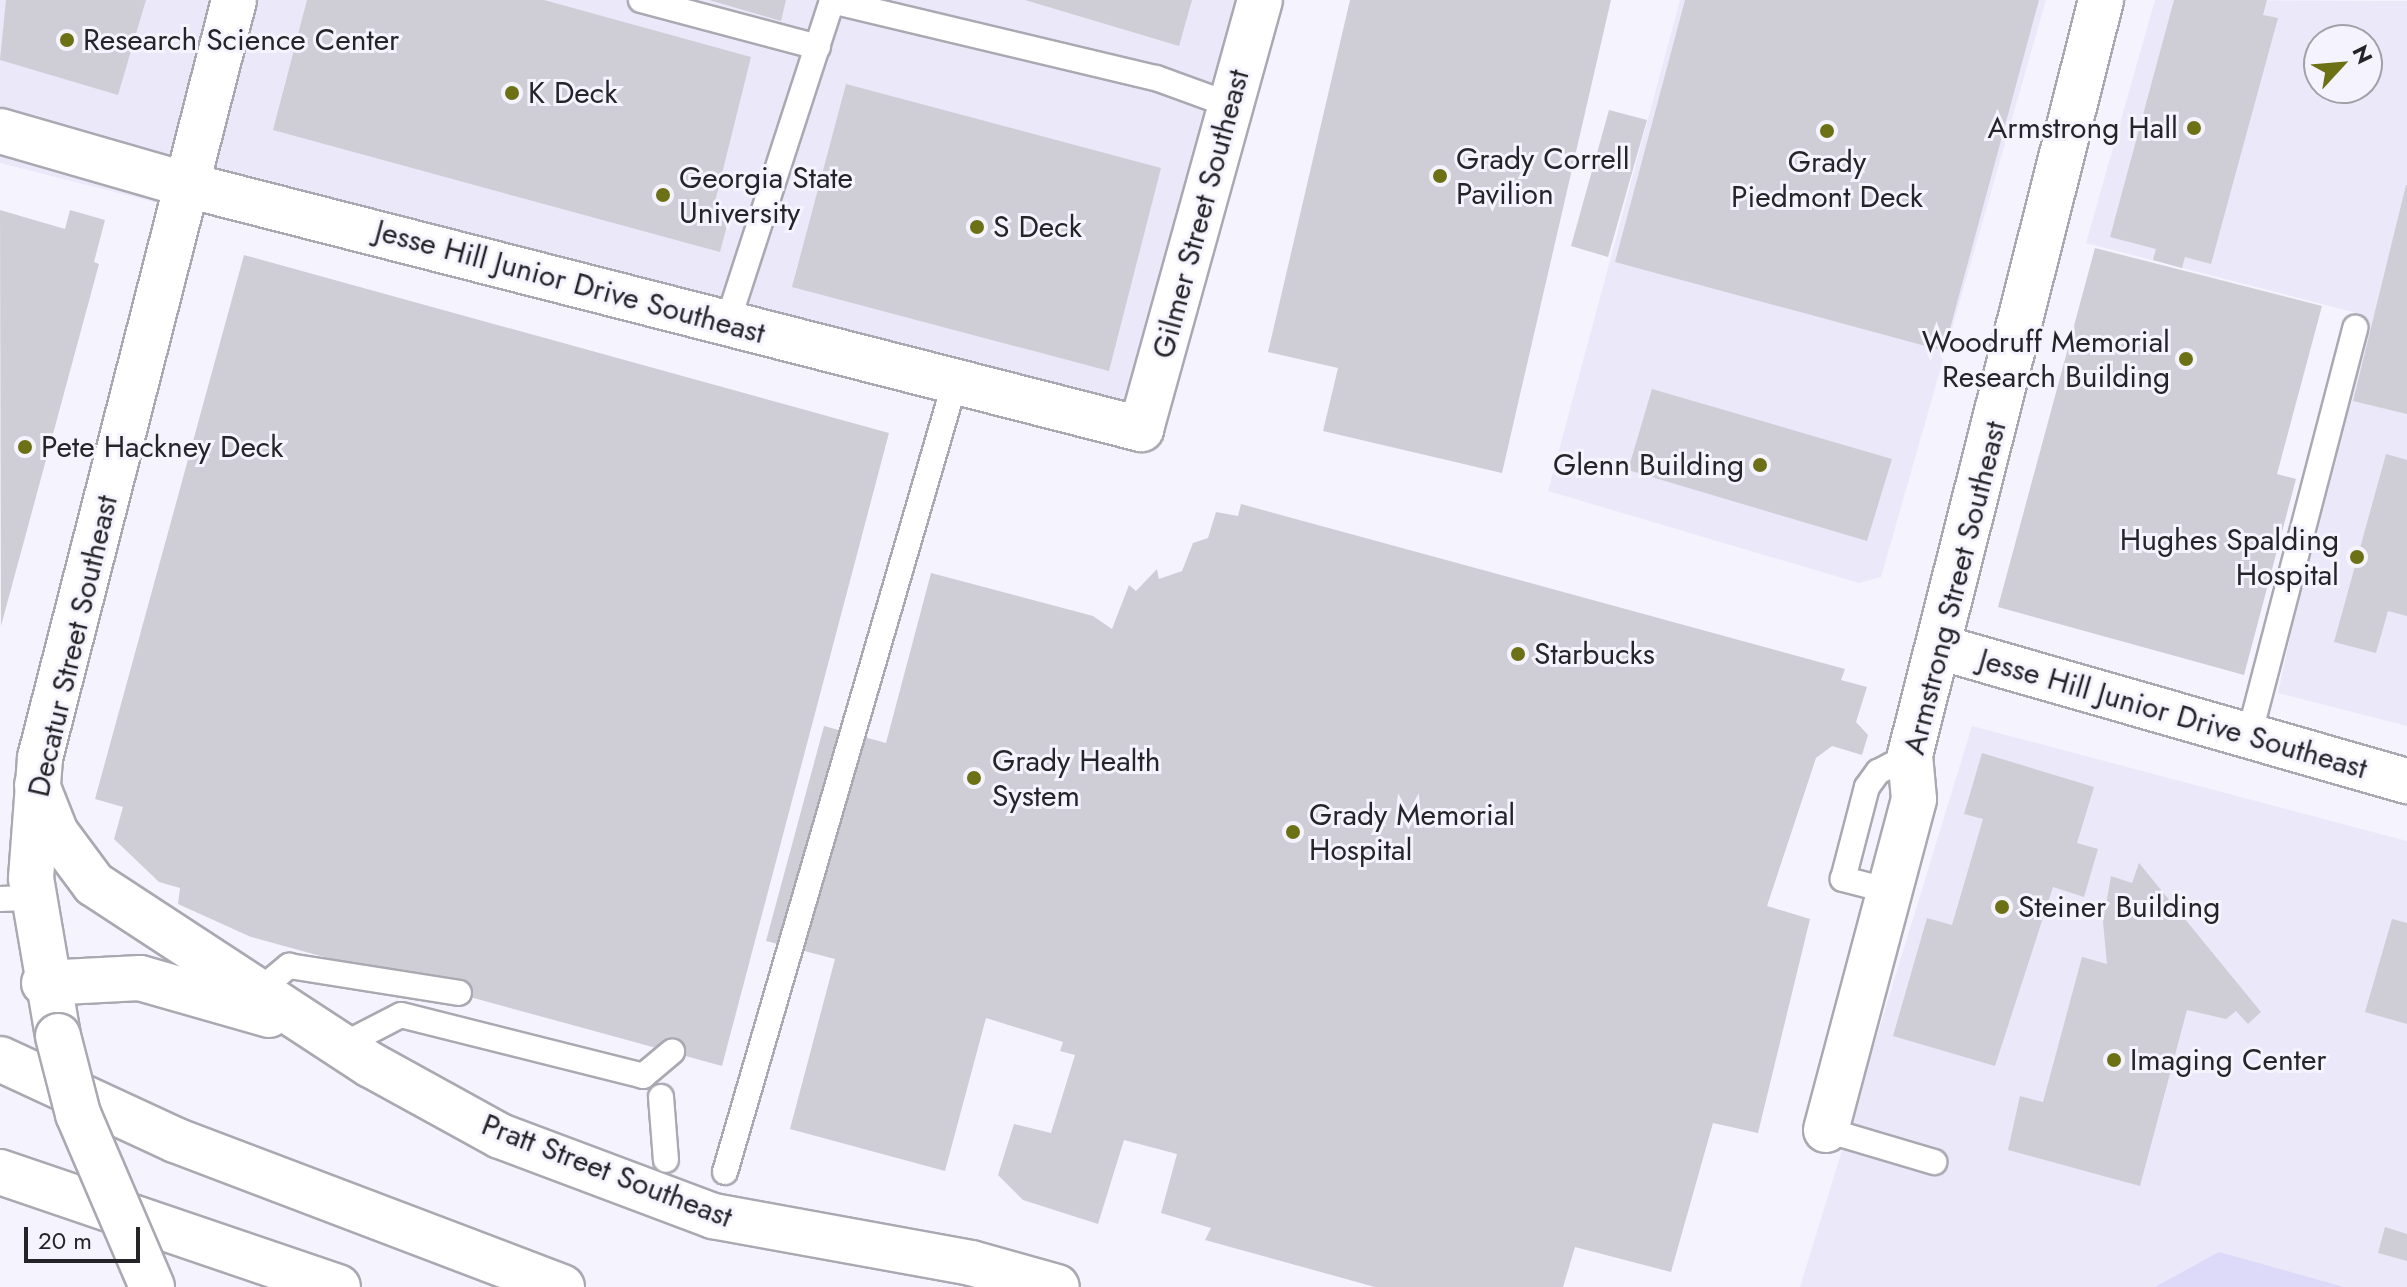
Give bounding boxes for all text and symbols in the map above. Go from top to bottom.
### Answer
place label: Research Science Center [83,22,399,58]
north arrow [2303,24,2383,104]
marker: Research Science Center [58,31,76,49]
text: N [2345,39,2381,69]
street label: Gilmer Street Southeast [1145,66,1257,362]
place label: K Deck [528,75,617,111]
marker: K Deck [503,84,521,102]
place label: Armstrong Hall [1987,110,2178,146]
marker: Armstrong Hall [2185,119,2203,137]
marker: Grady Piedmont Deck [1818,122,1836,140]
place label: Grady Correll Pavilion [1456,141,1630,212]
place label: Grady Piedmont Deck [1731,144,1923,214]
place label: Georgia State University [679,160,853,230]
marker: Grady Correll Pavilion [1431,167,1449,185]
marker: Georgia State University [654,186,672,204]
place label: S Deck [993,209,1082,245]
street label: Jesse Hill Junior Drive Southeast [371,213,769,351]
marker: S Deck [968,218,986,236]
place label: Woodruff Memorial Research Building [1922,324,2170,394]
marker: Woodruff Memorial Research Building [2177,350,2195,368]
street label: Armstrong Street Southeast [1896,418,2014,758]
place label: Pete Hackney Deck [41,429,283,465]
marker: Pete Hackney Deck [16,438,34,456]
place label: Glenn Building [1553,447,1744,483]
marker: Glenn Building [1751,456,1769,474]
street label: Decatur Street Southeast [21,492,125,800]
place label: Hughes Spalding Hospital [2120,522,2339,592]
marker: Hughes Spalding Hospital [2346,546,2368,568]
place label: Starbucks [1534,636,1655,672]
street label: Jesse Hill Junior Drive Southeast [1975,641,2371,787]
marker: Starbucks [1509,645,1527,663]
place label: Grady Health System [992,743,1160,814]
marker: Grady Health System [963,767,985,789]
place label: Grady Memorial Hospital [1309,797,1515,868]
marker: Grady Memorial Hospital [1284,823,1302,841]
place label: Steiner Building [2018,889,2220,925]
marker: Steiner Building [1993,898,2011,916]
place label: Imaging Center [2130,1042,2327,1078]
marker: Imaging Center [2105,1051,2123,1069]
street label: Pratt Street Southeast [477,1107,737,1235]
scale bar [28,1211,144,1261]
text: 20 m [38,1223,92,1258]

